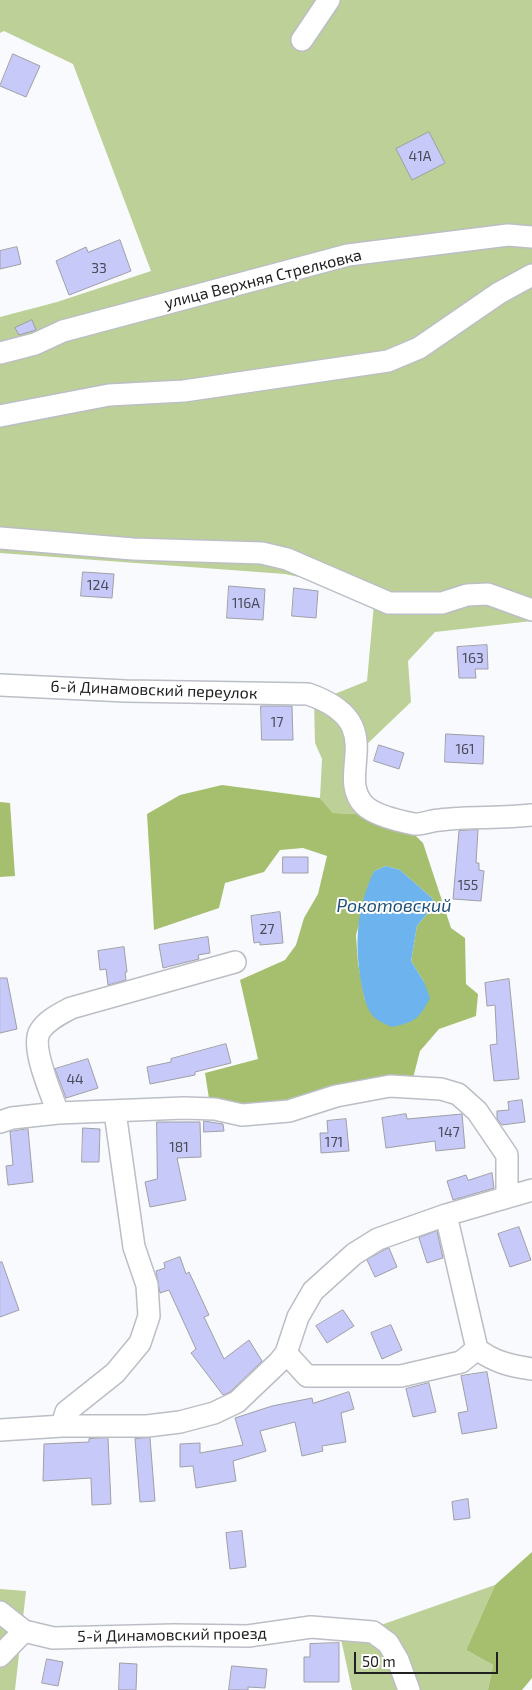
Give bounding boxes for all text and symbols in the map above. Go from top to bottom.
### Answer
house number: 41А [409,148,431,164]
street label: улица Верхняя Стрелковка [162,245,364,313]
house number: 33 [91,260,107,276]
house number: 124 [87,577,109,593]
house number: 116А [232,595,260,611]
house number: 163 [462,650,484,666]
street label: 6-й Динамовский переулок [50,677,258,703]
house number: 17 [271,714,283,730]
house number: 161 [455,741,475,757]
house number: 155 [458,877,478,893]
water label: Рокотовский [336,895,452,917]
house number: 27 [259,921,275,937]
house number: 44 [66,1071,84,1087]
house number: 147 [438,1124,460,1140]
house number: 171 [325,1134,343,1150]
house number: 181 [169,1139,189,1155]
street label: 5-й Динамовский проезд [77,1624,267,1646]
scale bar [357,1642,501,1674]
text: 50 m [362,1652,396,1670]

